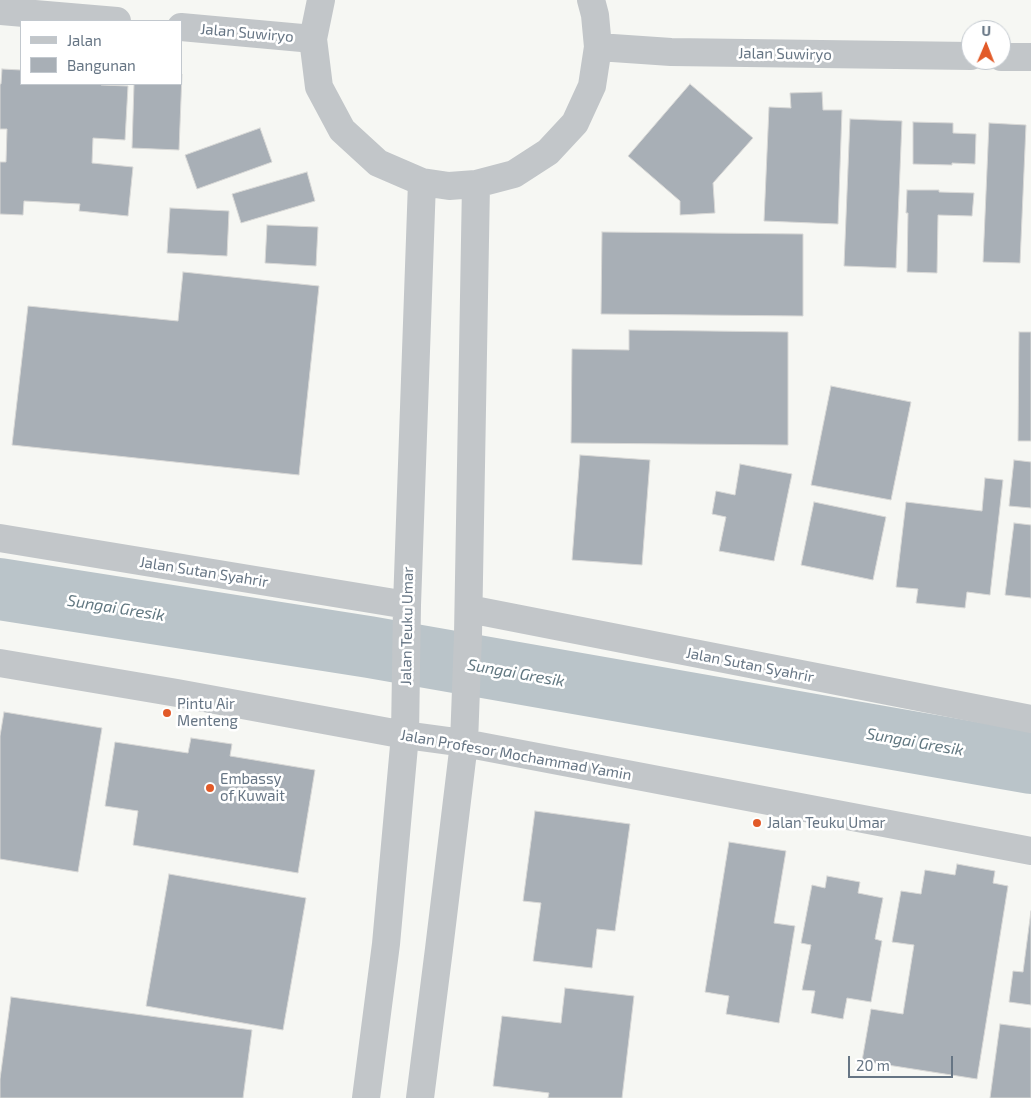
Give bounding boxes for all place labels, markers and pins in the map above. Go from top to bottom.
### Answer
place label: Pintu Air Menteng [177,695,238,730]
marker: Pintu Air Menteng [161,707,173,719]
place label: Embassy of Kuwait [220,770,285,805]
marker: Embassy of Kuwait [204,782,216,794]
place label: Jalan Teuku Umar [767,814,886,832]
marker: Jalan Teuku Umar [751,817,763,829]

